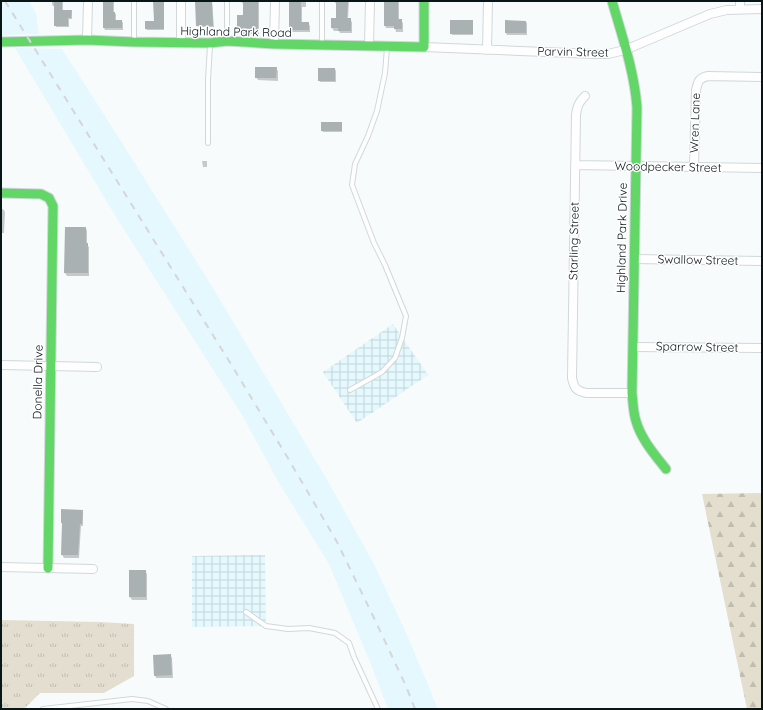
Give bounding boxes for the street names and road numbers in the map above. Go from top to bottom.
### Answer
street label: Highland Park Road [180,23,292,40]
street label: Parvin Street [537,43,609,60]
street label: Wren Lane [686,92,703,153]
street label: Woodpecker Street [614,158,722,175]
street label: Highland Park Drive [613,182,630,293]
street label: Starling Street [565,202,582,280]
street label: Swallow Street [657,251,739,268]
street label: Sparrow Street [656,338,738,355]
street label: Donella Drive [29,344,46,419]

